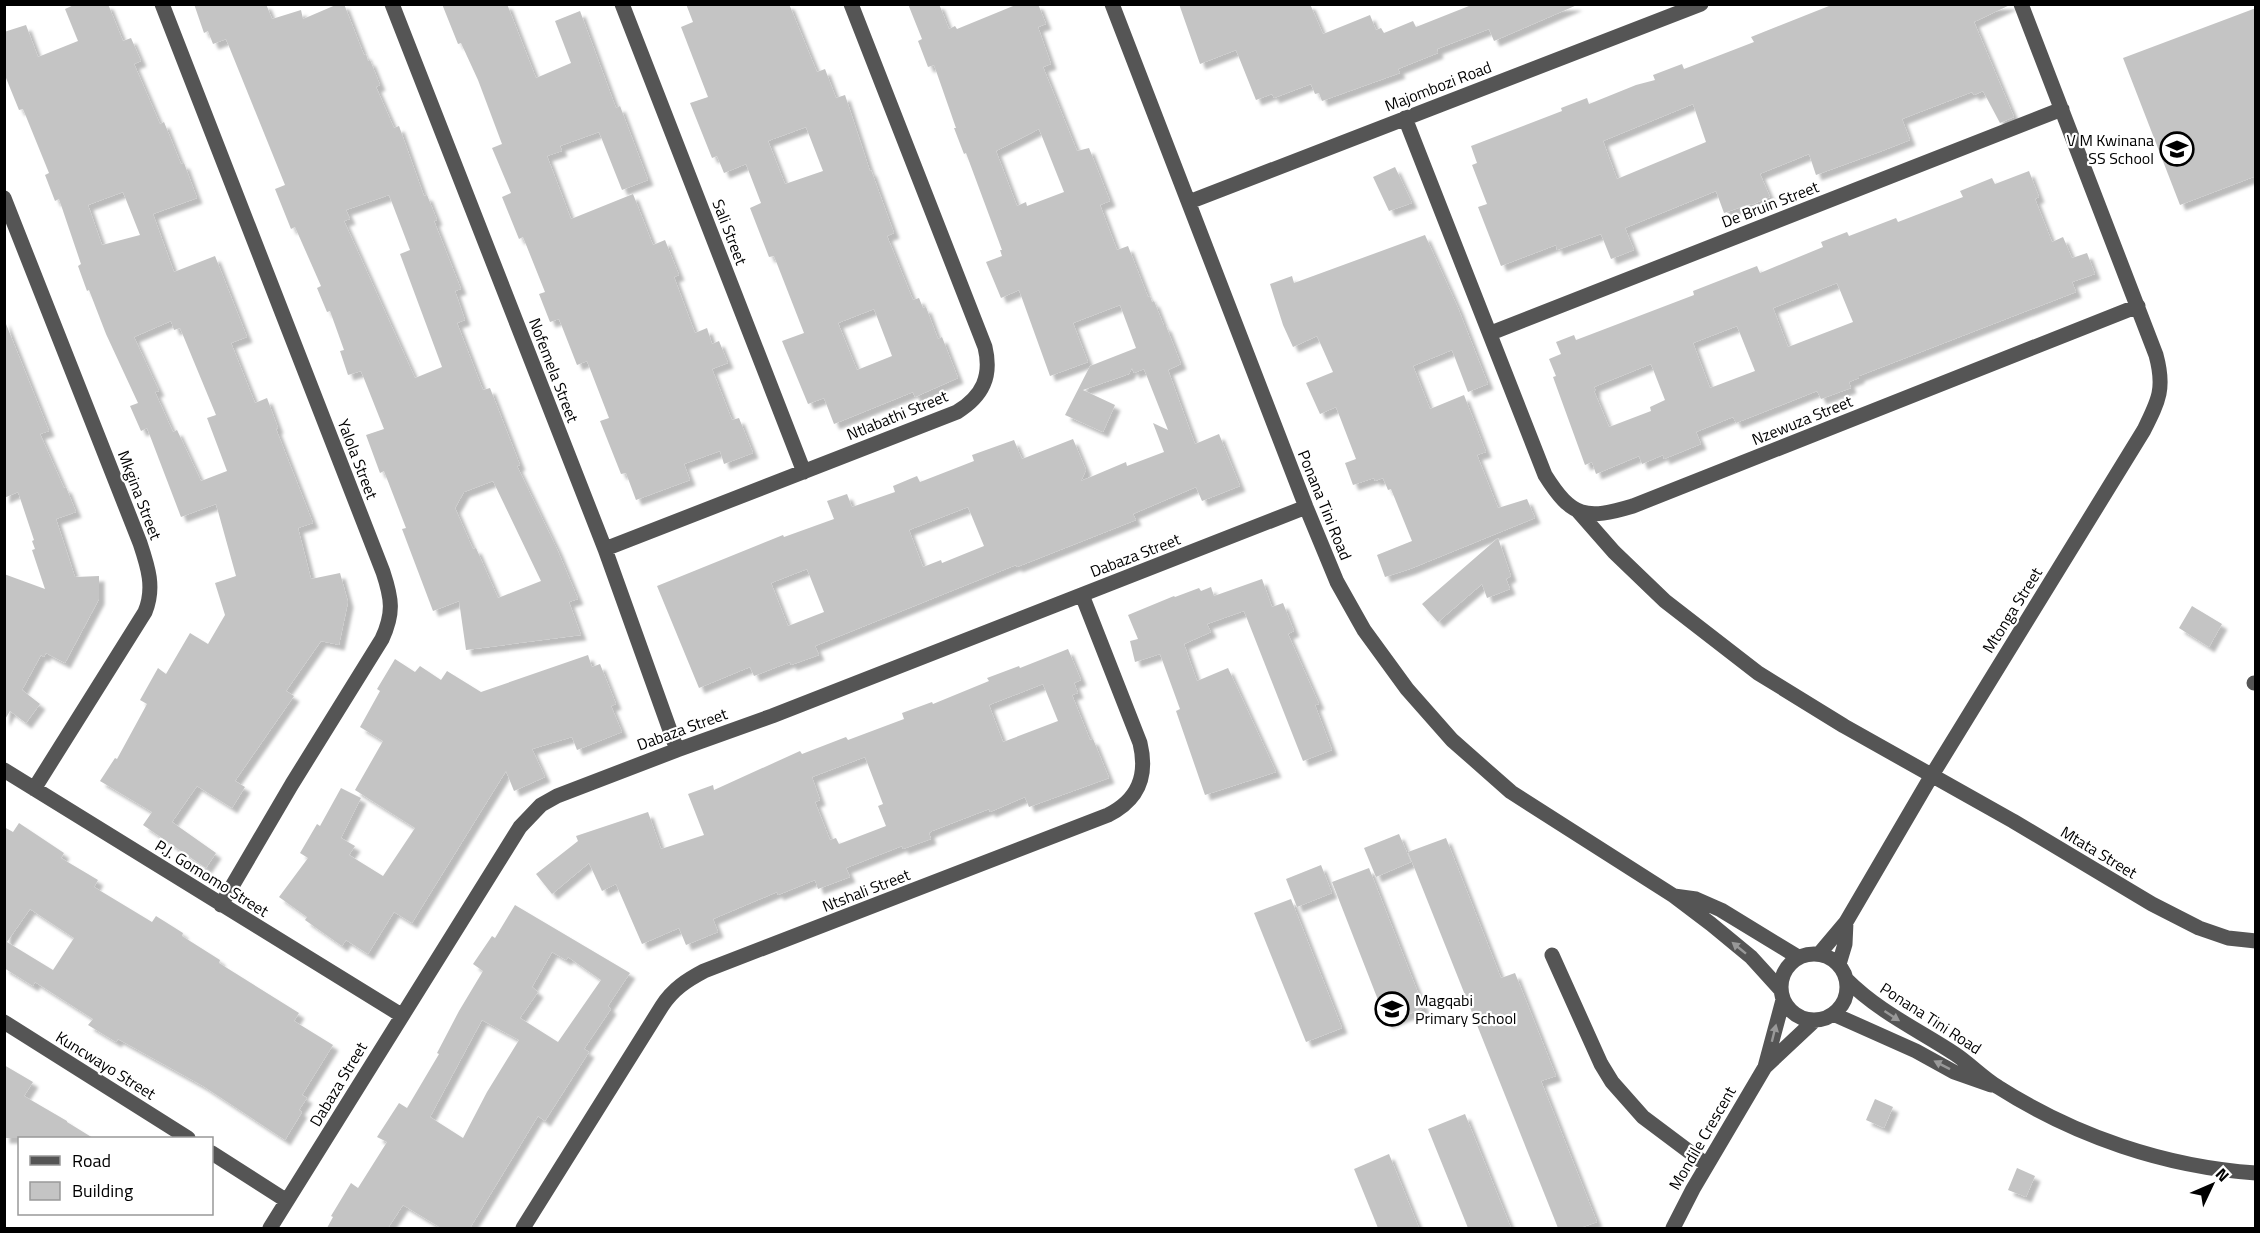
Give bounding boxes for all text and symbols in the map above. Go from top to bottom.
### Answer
street label: Majombozi Road [1381,55,1495,117]
place label: V M Kwinana SS School [2067,128,2154,170]
school or university icon: V M Kwinana SS School [2159,131,2195,167]
street label: De Bruin Street [1718,174,1823,234]
street label: Sali Street [706,196,754,269]
street label: Nofemela Street [523,314,585,426]
street label: Ntlabathi Street [843,384,951,446]
street label: Nzewuza Street [1748,389,1856,451]
street label: Yalola Street [332,415,384,503]
street label: Ponana Tini Road [1292,446,1358,564]
street label: Mkgina Street [112,447,168,544]
street label: Dabaza Street [1086,527,1184,583]
street label: Mtonga Street [1976,562,2048,658]
street label: Dabaza Street [633,701,731,756]
street label: Mtata Street [2056,820,2142,884]
street label: P.J. Gomomo Street [151,833,274,923]
street label: Ntshali Street [819,862,914,918]
one-way arrow [1731,941,1747,954]
street label: Ponana Tini Road [1875,976,1987,1060]
place label: Magqabi Primary School [1415,988,1517,1030]
school or university icon: Magqabi Primary School [1374,991,1410,1027]
one-way arrow [1883,1010,1899,1022]
one-way arrow [1769,1024,1779,1042]
street label: Kuncwayo Street [51,1025,161,1106]
street label: Dabaza Street [303,1037,373,1131]
one-way arrow [1933,1060,1950,1070]
street label: Mondile Crescent [1663,1081,1742,1194]
legend [18,1137,213,1215]
text: Road [72,1147,111,1174]
north arrow [2182,1155,2242,1215]
text: N [2210,1162,2235,1187]
text: Building [72,1177,133,1204]

